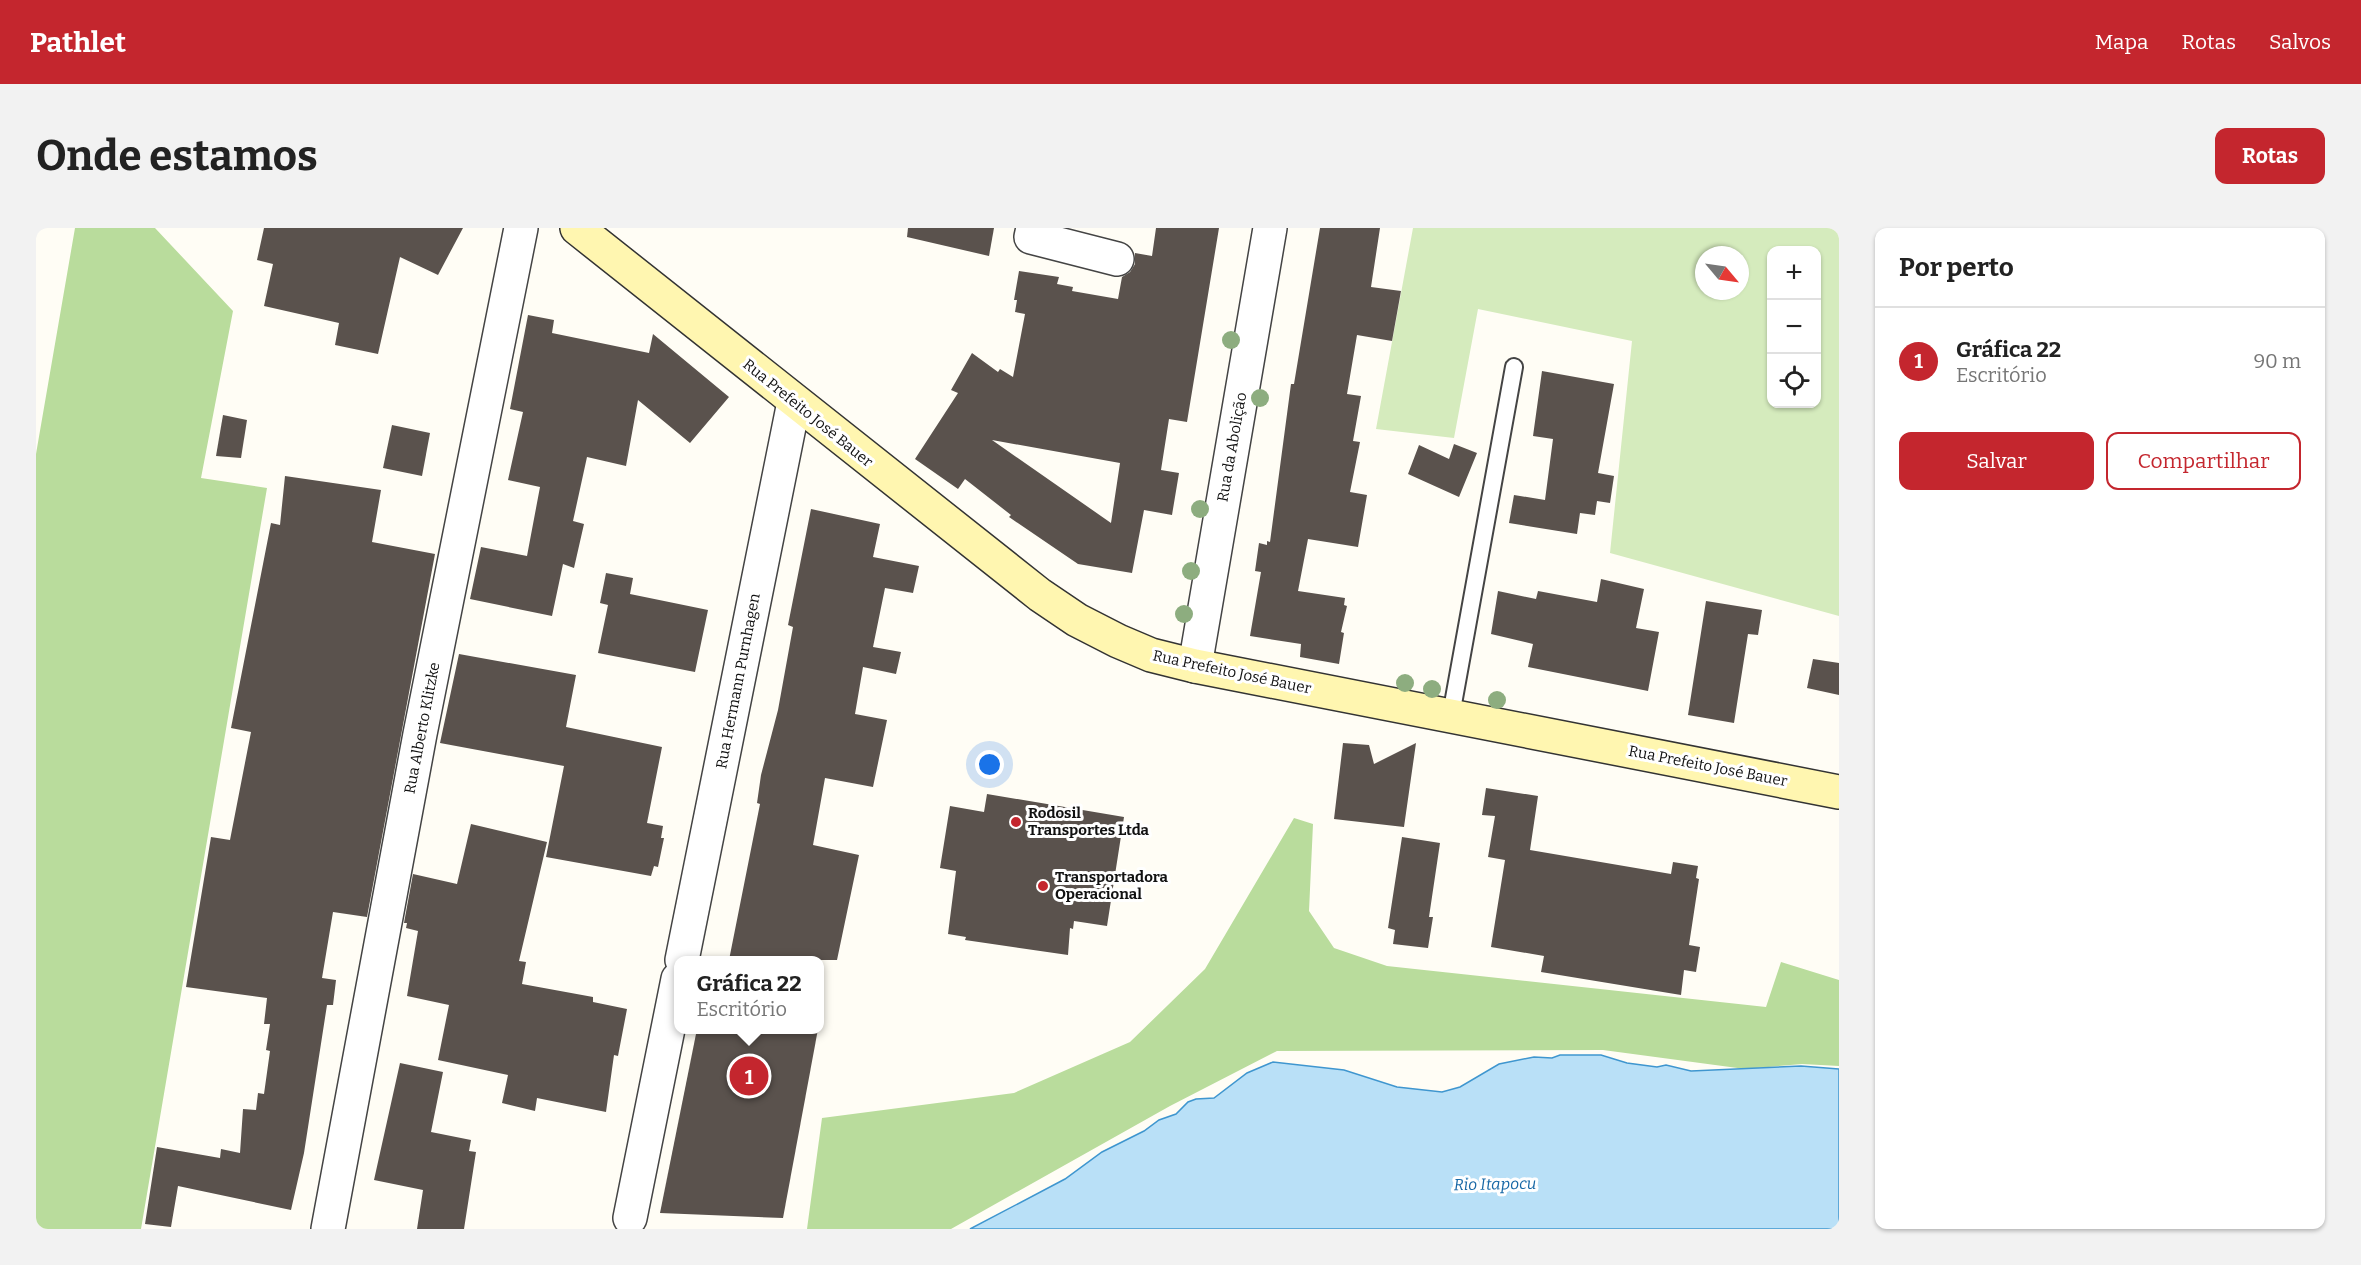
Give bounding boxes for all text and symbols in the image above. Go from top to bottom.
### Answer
text: Pathlet [30,26,126,59]
text: Mapa [2095,29,2149,55]
text: Rotas [2182,29,2236,55]
text: Salvos [2269,29,2331,55]
button: Rotas [2215,128,2325,184]
text: Onde estamos [36,131,318,181]
north arrow [1695,246,1749,300]
map controls [1767,246,1821,408]
button: + [1767,246,1821,300]
text: Por perto [1899,252,2014,283]
button: − [1767,300,1821,354]
text: Gráfica 22 [1956,336,2061,363]
text: 1 [1914,349,1923,373]
text: 90 m [2253,349,2301,373]
button: locate [1767,354,1821,408]
street label: Rua Prefeito José Bauer [740,355,877,471]
text: Escritório [1956,363,2047,387]
street label: Rua da Abolição [1214,391,1250,503]
button: Salvar [1899,432,2094,490]
button: Compartilhar [2106,432,2301,490]
street label: Rua Hermann Purnhagen [712,591,764,770]
street label: Rua Prefeito José Bauer [1151,646,1313,698]
street label: Rua Alberto Klitzke [400,661,444,795]
street label: Rua Prefeito José Bauer [1627,742,1789,790]
your location [975,750,1004,779]
place label: Rodosil Transportes Ltda [1028,804,1150,839]
marker: Rodosil Transportes Ltda [1009,815,1023,829]
place label: Transportadora Operacional [1055,868,1168,903]
marker: Transportadora Operacional [1036,879,1050,893]
popup [674,956,824,1034]
text: Gráfica 22 [696,970,802,997]
text: Escritório [696,997,787,1021]
pin: 1 [730,1054,768,1098]
water label: Rio Itapocu [1454,1174,1536,1194]

